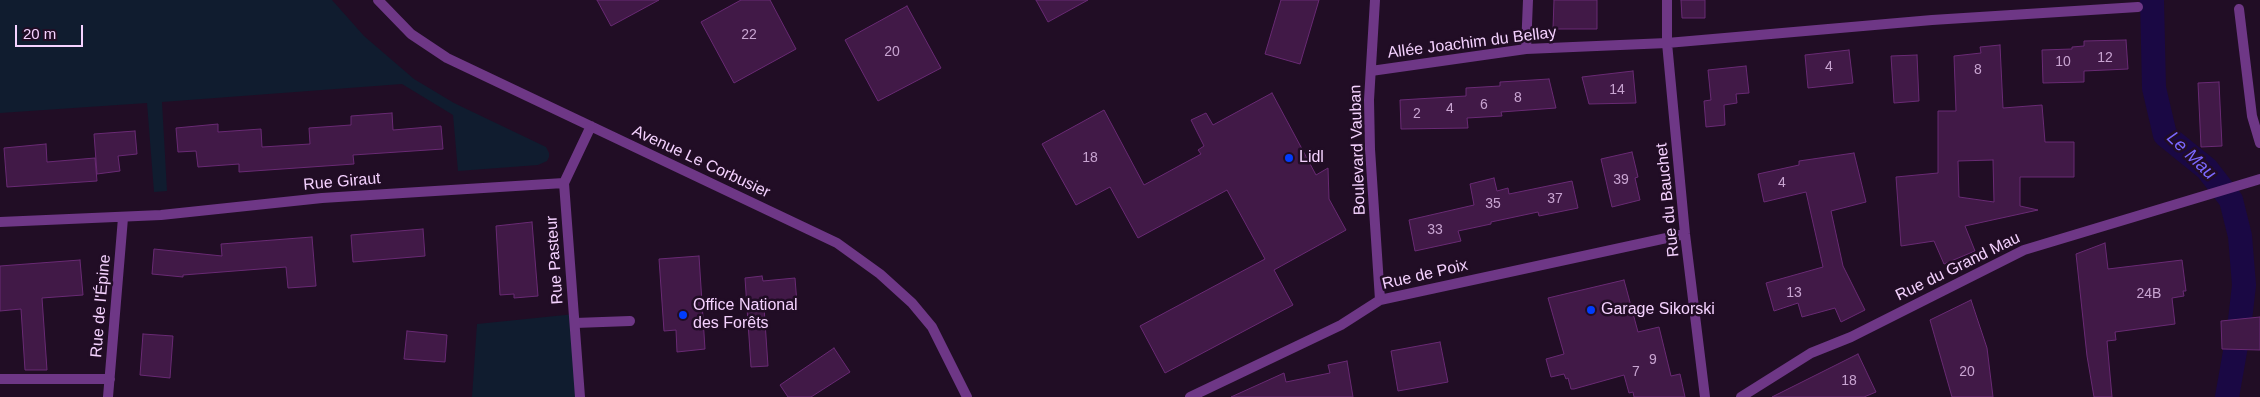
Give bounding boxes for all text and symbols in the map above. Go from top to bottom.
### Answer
scale bar [18,15,85,47]
street label: Allée Joachim du Bellay [1387,23,1557,63]
text: 20 m [23,25,56,42]
house number: 22 [741,27,757,43]
house number: 20 [884,44,900,60]
house number: 12 [2097,50,2113,66]
house number: 10 [2055,54,2071,70]
house number: 4 [1825,59,1833,75]
house number: 8 [1974,62,1982,78]
house number: 14 [1609,82,1625,98]
street label: Boulevard Vauban [1346,84,1370,216]
house number: 8 [1514,90,1522,106]
house number: 6 [1480,97,1488,113]
house number: 4 [1446,101,1454,117]
house number: 2 [1413,106,1421,122]
street label: Avenue Le Corbusier [629,122,773,202]
water label: Le Mau [2162,127,2220,185]
street label: Rue du Bauchet [1652,142,1684,258]
place label: Lidl [1299,148,1324,168]
house number: 18 [1082,150,1098,166]
marker: Lidl [1283,152,1295,164]
street label: Rue Giraut [303,169,381,195]
house number: 39 [1613,172,1629,188]
house number: 4 [1778,175,1786,191]
house number: 37 [1547,191,1563,207]
house number: 35 [1485,196,1501,212]
street label: Rue Pasteur [542,215,568,305]
house number: 33 [1427,222,1443,238]
street label: Rue du Grand Mau [1893,229,2023,305]
street label: Rue de l'Épine [87,254,115,358]
street label: Rue de Poix [1380,256,1470,294]
house number: 13 [1786,285,1802,301]
house number: 24B [2137,286,2161,302]
place label: Office National des Forêts [693,296,798,334]
place label: Garage Sikorski [1601,300,1715,320]
marker: Garage Sikorski [1585,304,1597,316]
marker: Office National des Forêts [677,309,689,321]
house number: 9 [1649,352,1657,368]
house number: 7 [1632,364,1640,380]
house number: 20 [1959,364,1975,380]
house number: 18 [1841,373,1857,389]

